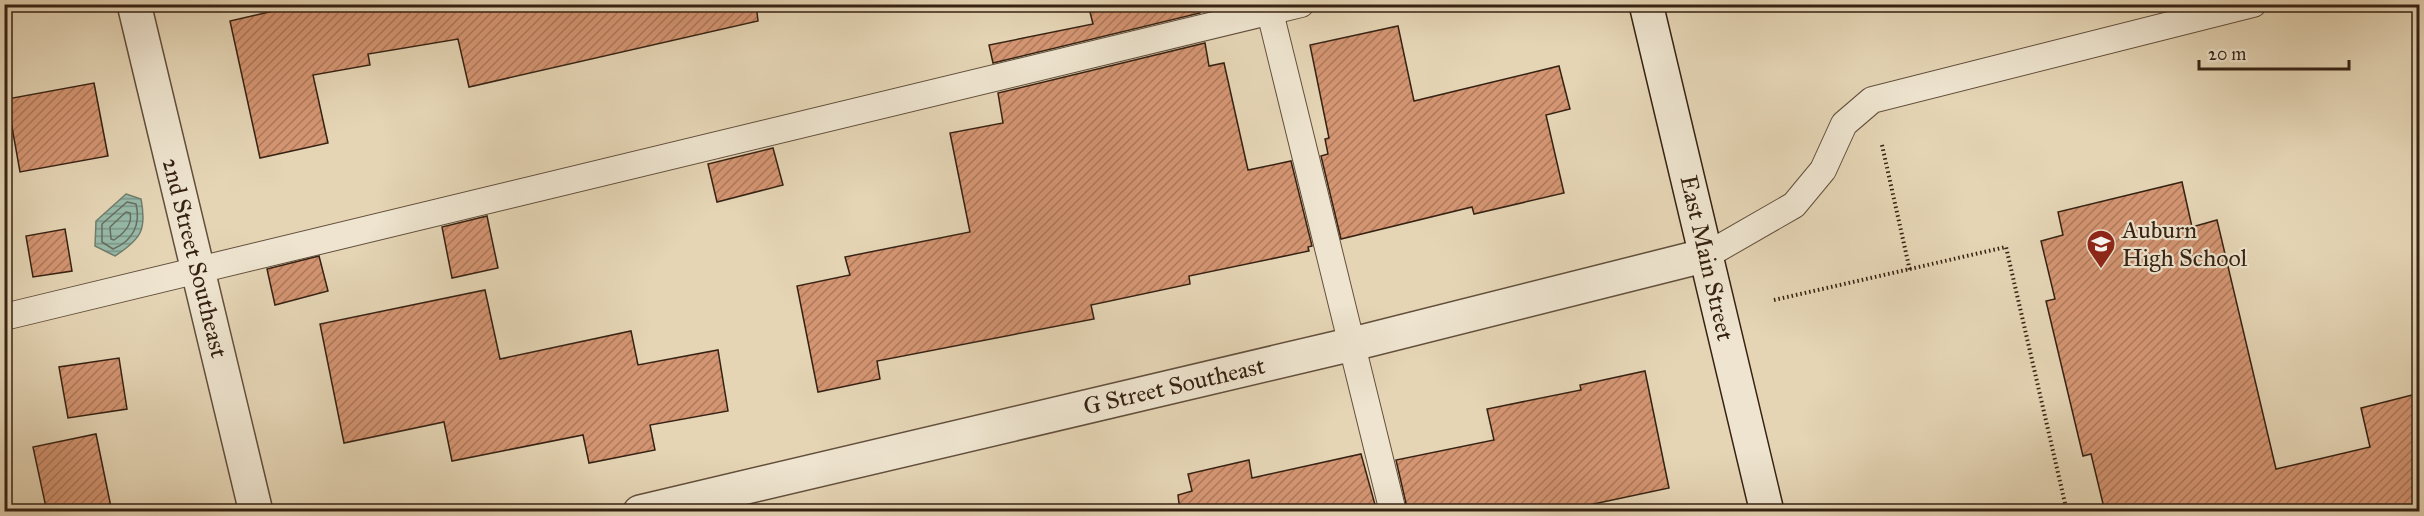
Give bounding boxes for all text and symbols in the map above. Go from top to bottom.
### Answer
scale bar [2199,33,2349,71]
text: 20 m [2208,43,2246,65]
street label: 2nd Street Southeast [156,155,234,361]
street label: East Main Street [1673,172,1741,344]
place label: Auburn High School [2121,215,2248,273]
school or university icon: Auburn High School [2085,228,2117,270]
street label: G Street Southeast [1080,350,1268,421]

